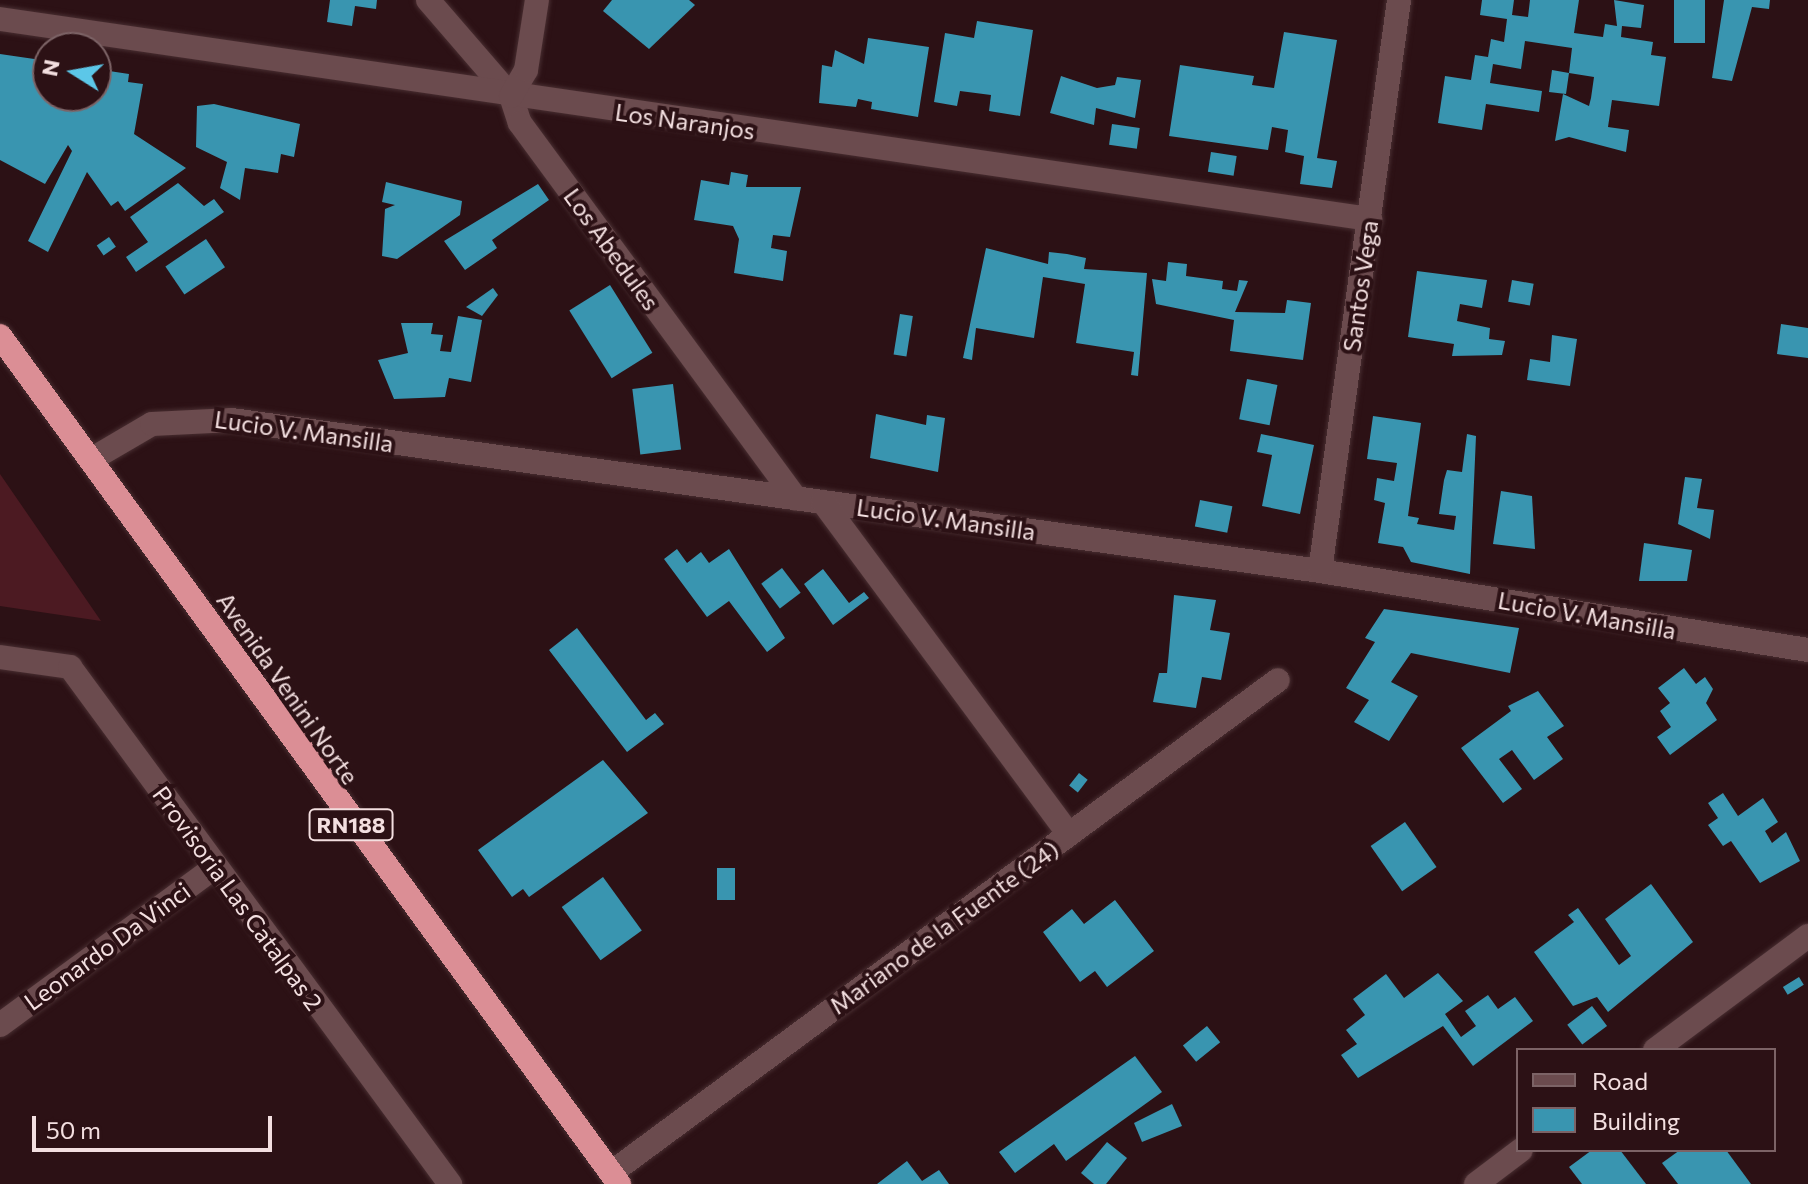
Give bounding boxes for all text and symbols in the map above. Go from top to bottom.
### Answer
north arrow [32,32,112,112]
text: N [35,57,65,78]
street label: Los Naranjos [613,97,757,145]
street label: Los Abedules [558,182,666,316]
street label: Santos Vega [1337,218,1383,354]
street label: Lucio V. Mansilla [213,404,395,458]
street label: Lucio V. Mansilla [855,492,1037,546]
street label: Lucio V. Mansilla [1496,585,1678,645]
street label: Avenida Venini Norte [211,587,365,789]
street label: Provisoria Las Catalpas 2 [147,780,329,1016]
road number: RN188 [307,807,395,843]
street label: Mariano de la Fuente (24) [824,834,1064,1020]
street label: Leonardo Da Vinci [18,876,196,1016]
legend [1516,1048,1776,1152]
text: Road [1592,1066,1648,1095]
scale bar [36,1100,276,1150]
text: Building [1592,1106,1680,1135]
text: 50 m [46,1115,101,1144]

